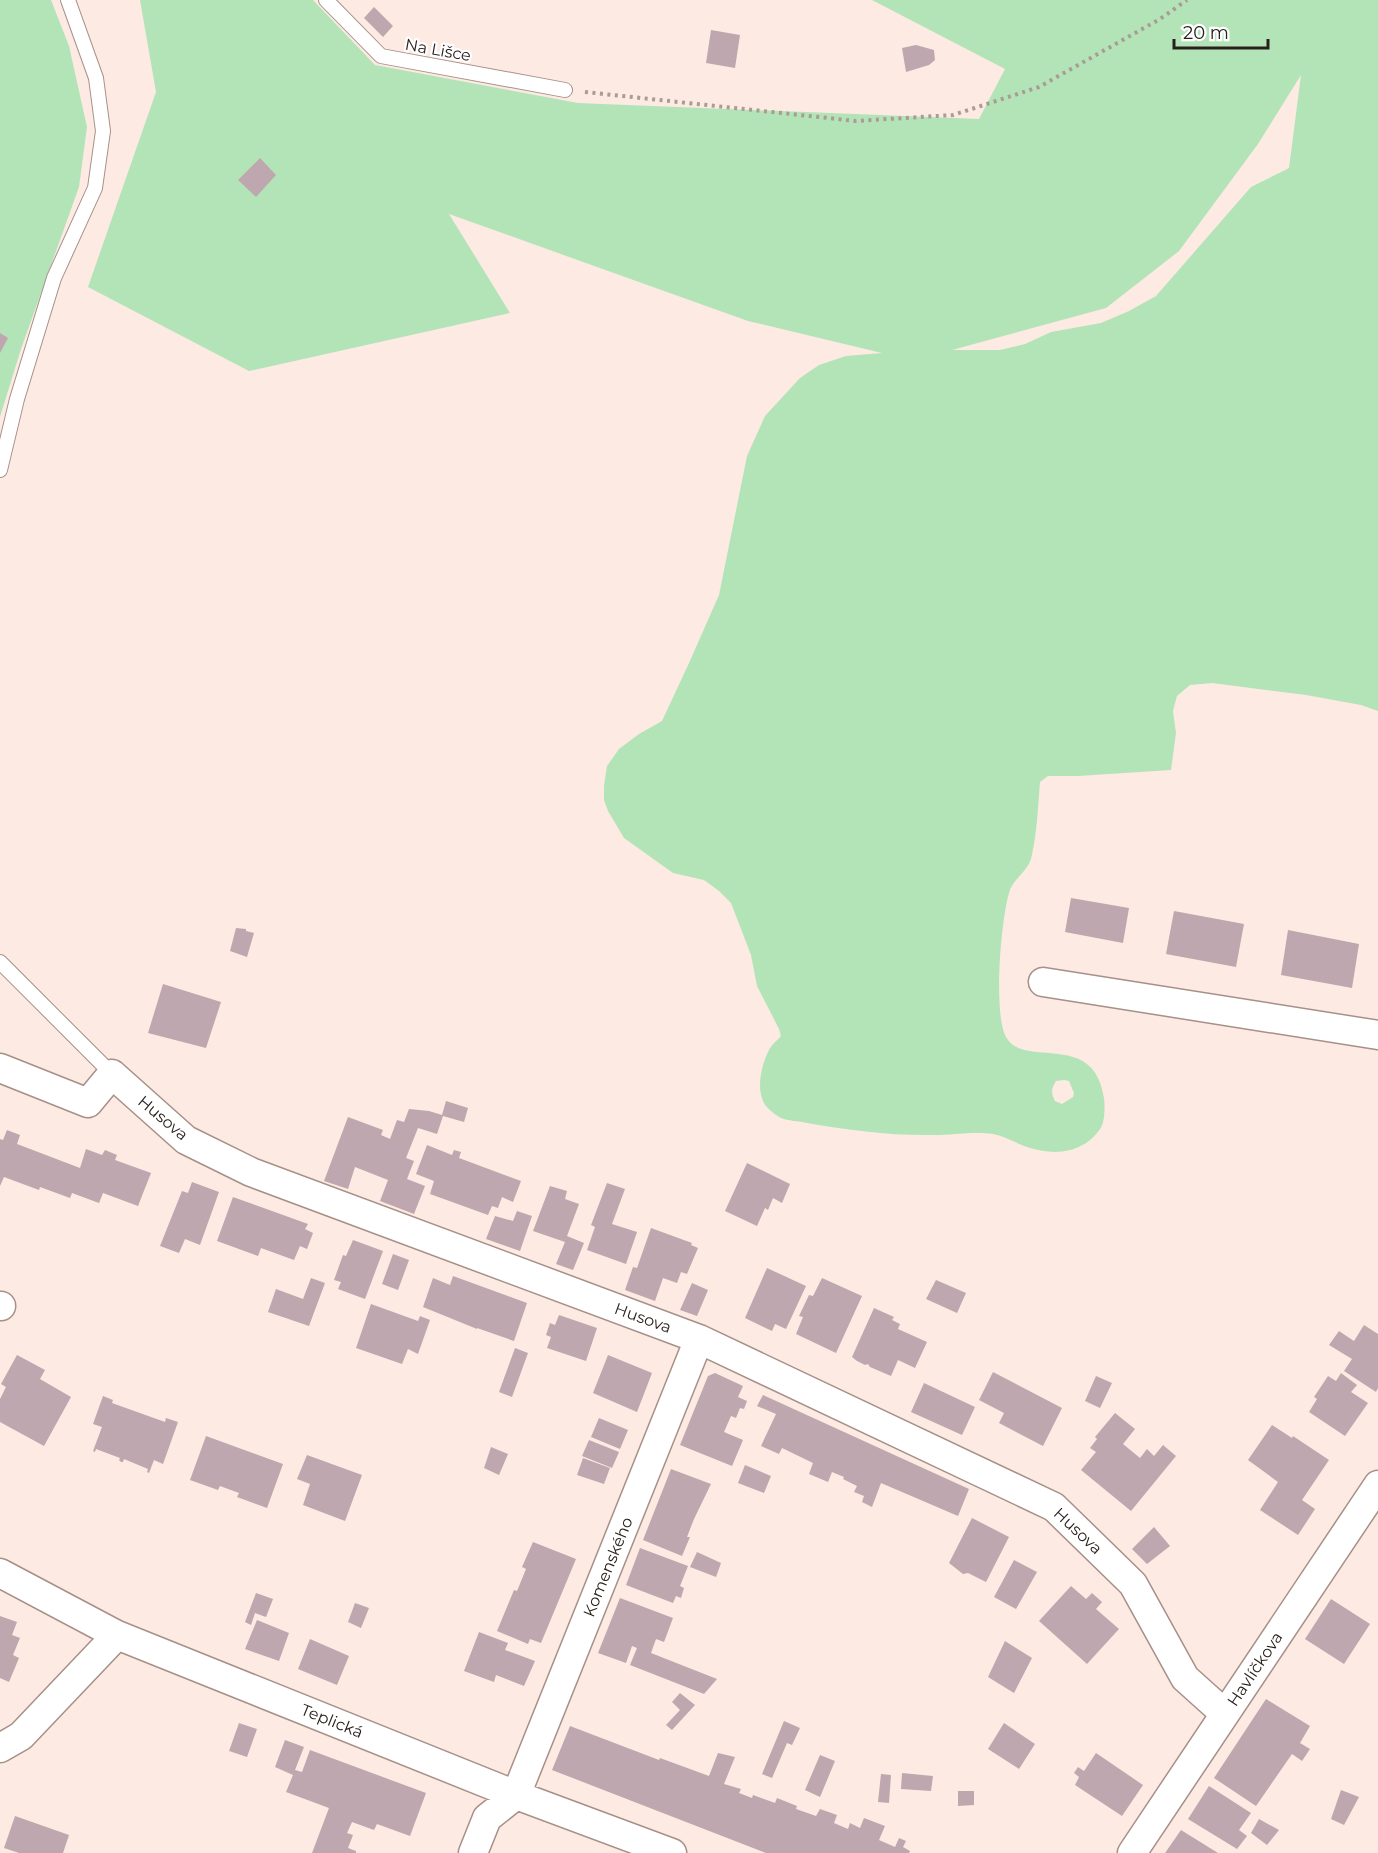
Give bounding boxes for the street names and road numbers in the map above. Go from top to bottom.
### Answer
street label: Na Lišce [403,35,473,65]
street label: Husova [134,1092,192,1144]
street label: Husova [612,1299,674,1337]
street label: Husova [1050,1504,1106,1558]
street label: Komenského [579,1514,637,1620]
street label: Havlíčkova [1223,1628,1287,1710]
street label: Teplická [298,1700,366,1742]

